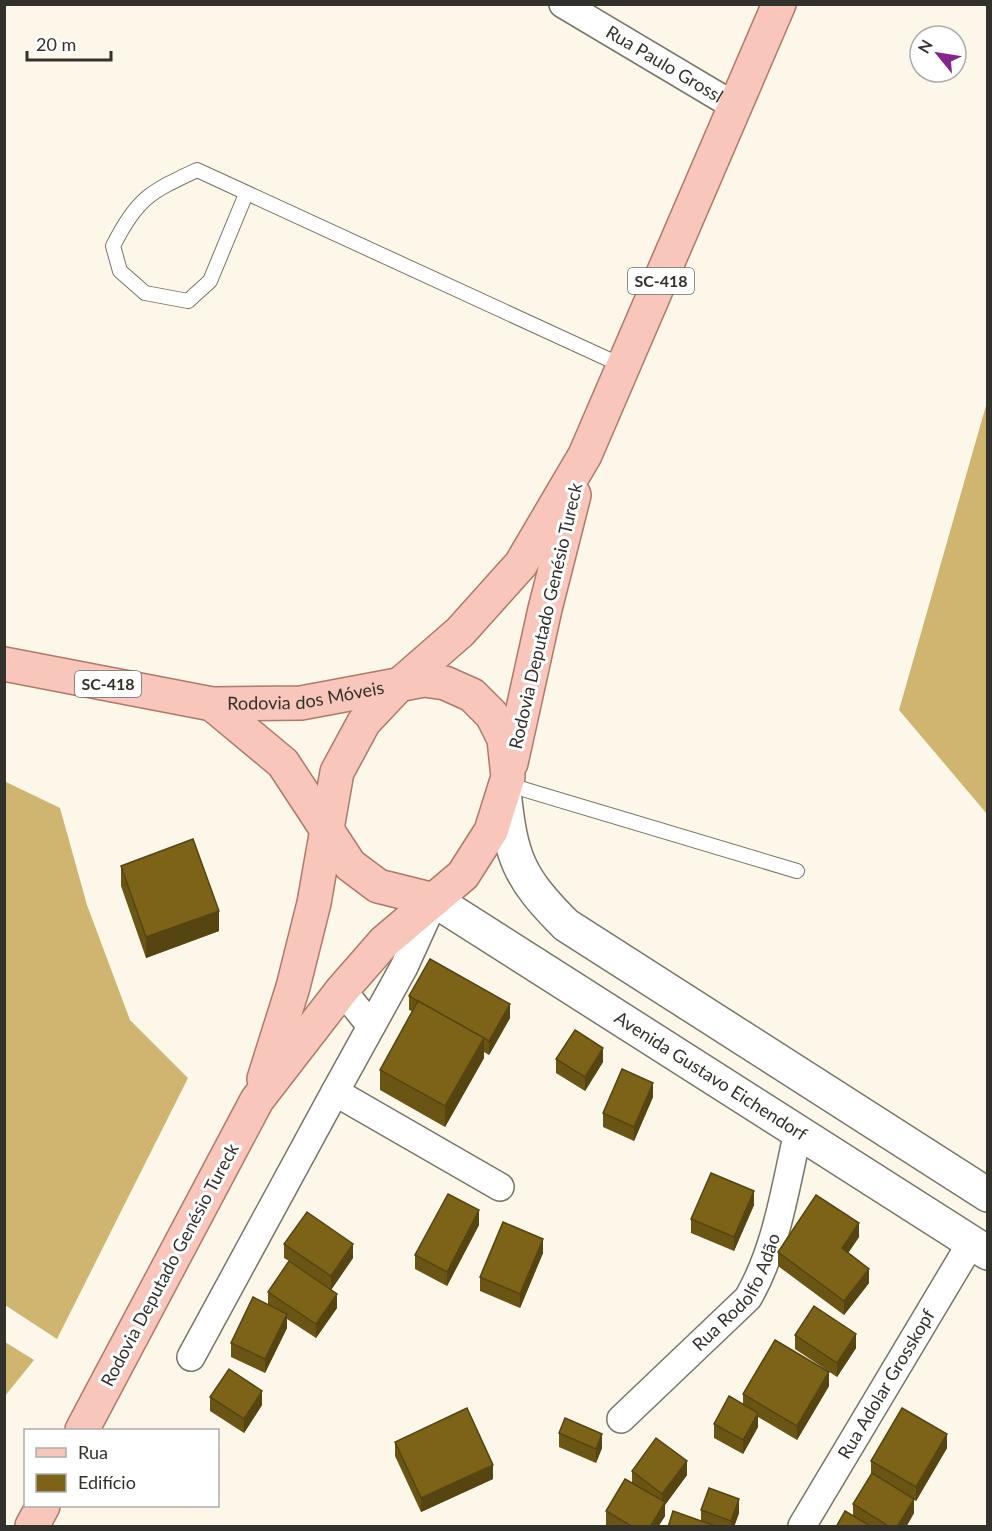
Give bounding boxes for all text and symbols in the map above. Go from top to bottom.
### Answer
street label: Rua Paulo Grossl [602,20,727,107]
scale bar [27,24,111,62]
north arrow [908,24,968,84]
text: 20 m [36,33,76,55]
text: N [913,36,936,56]
road number: SC-418 [628,268,694,294]
street label: Rodovia Deputado Genésio Tureck [504,480,587,751]
road number: SC-418 [75,671,141,697]
street label: Rodovia dos Móveis [227,676,386,714]
street label: Avenida Gustavo Eichendorf [611,1006,812,1145]
street label: Rodovia Deputado Genésio Tureck [95,1138,243,1390]
street label: Rua Rodolfo Adão [687,1231,784,1355]
street label: Rua Adolar Grosskopf [833,1304,939,1463]
legend [24,1429,219,1507]
text: Rua [78,1441,108,1463]
text: Edifício [78,1471,136,1493]

